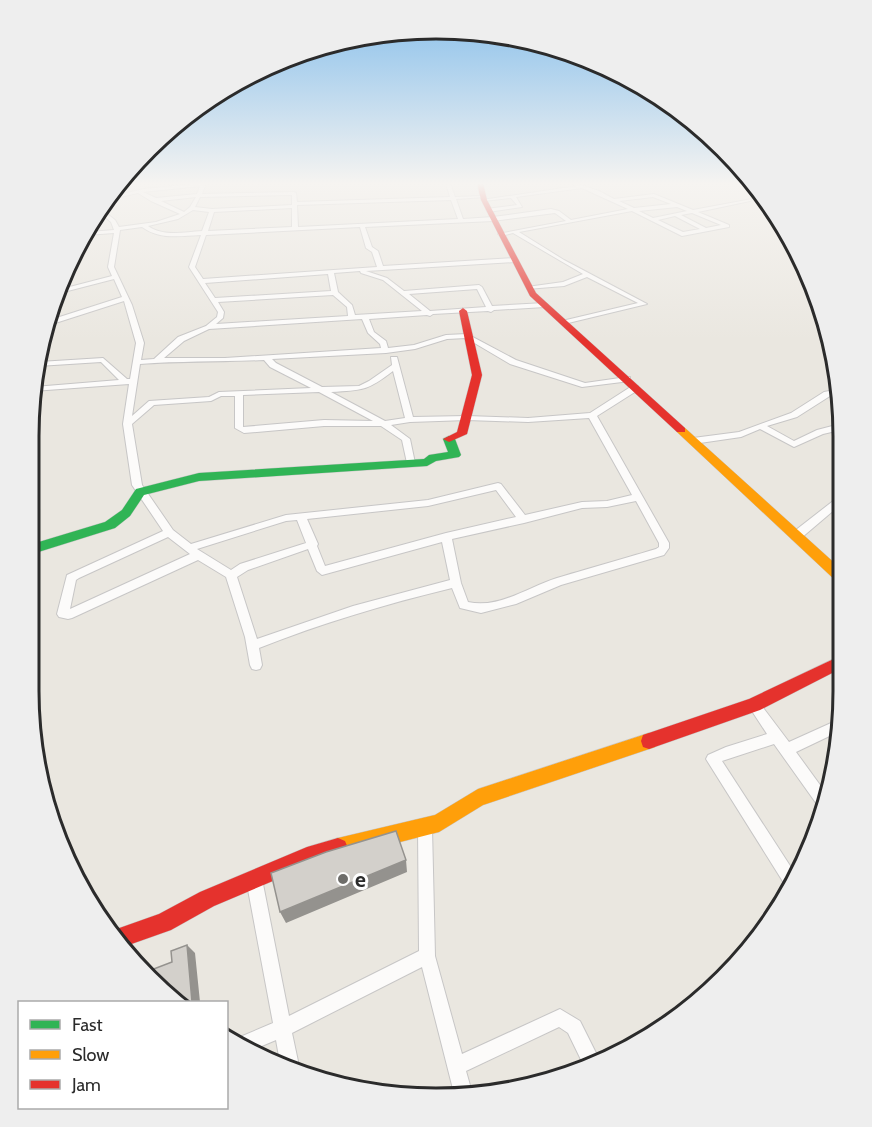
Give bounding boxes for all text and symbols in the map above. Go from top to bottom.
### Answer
place label: e [355,867,366,892]
marker: e [336,872,350,886]
legend [18,1001,228,1109]
text: Fast [72,1014,103,1036]
text: Slow [72,1044,109,1066]
text: Jam [71,1074,101,1096]

